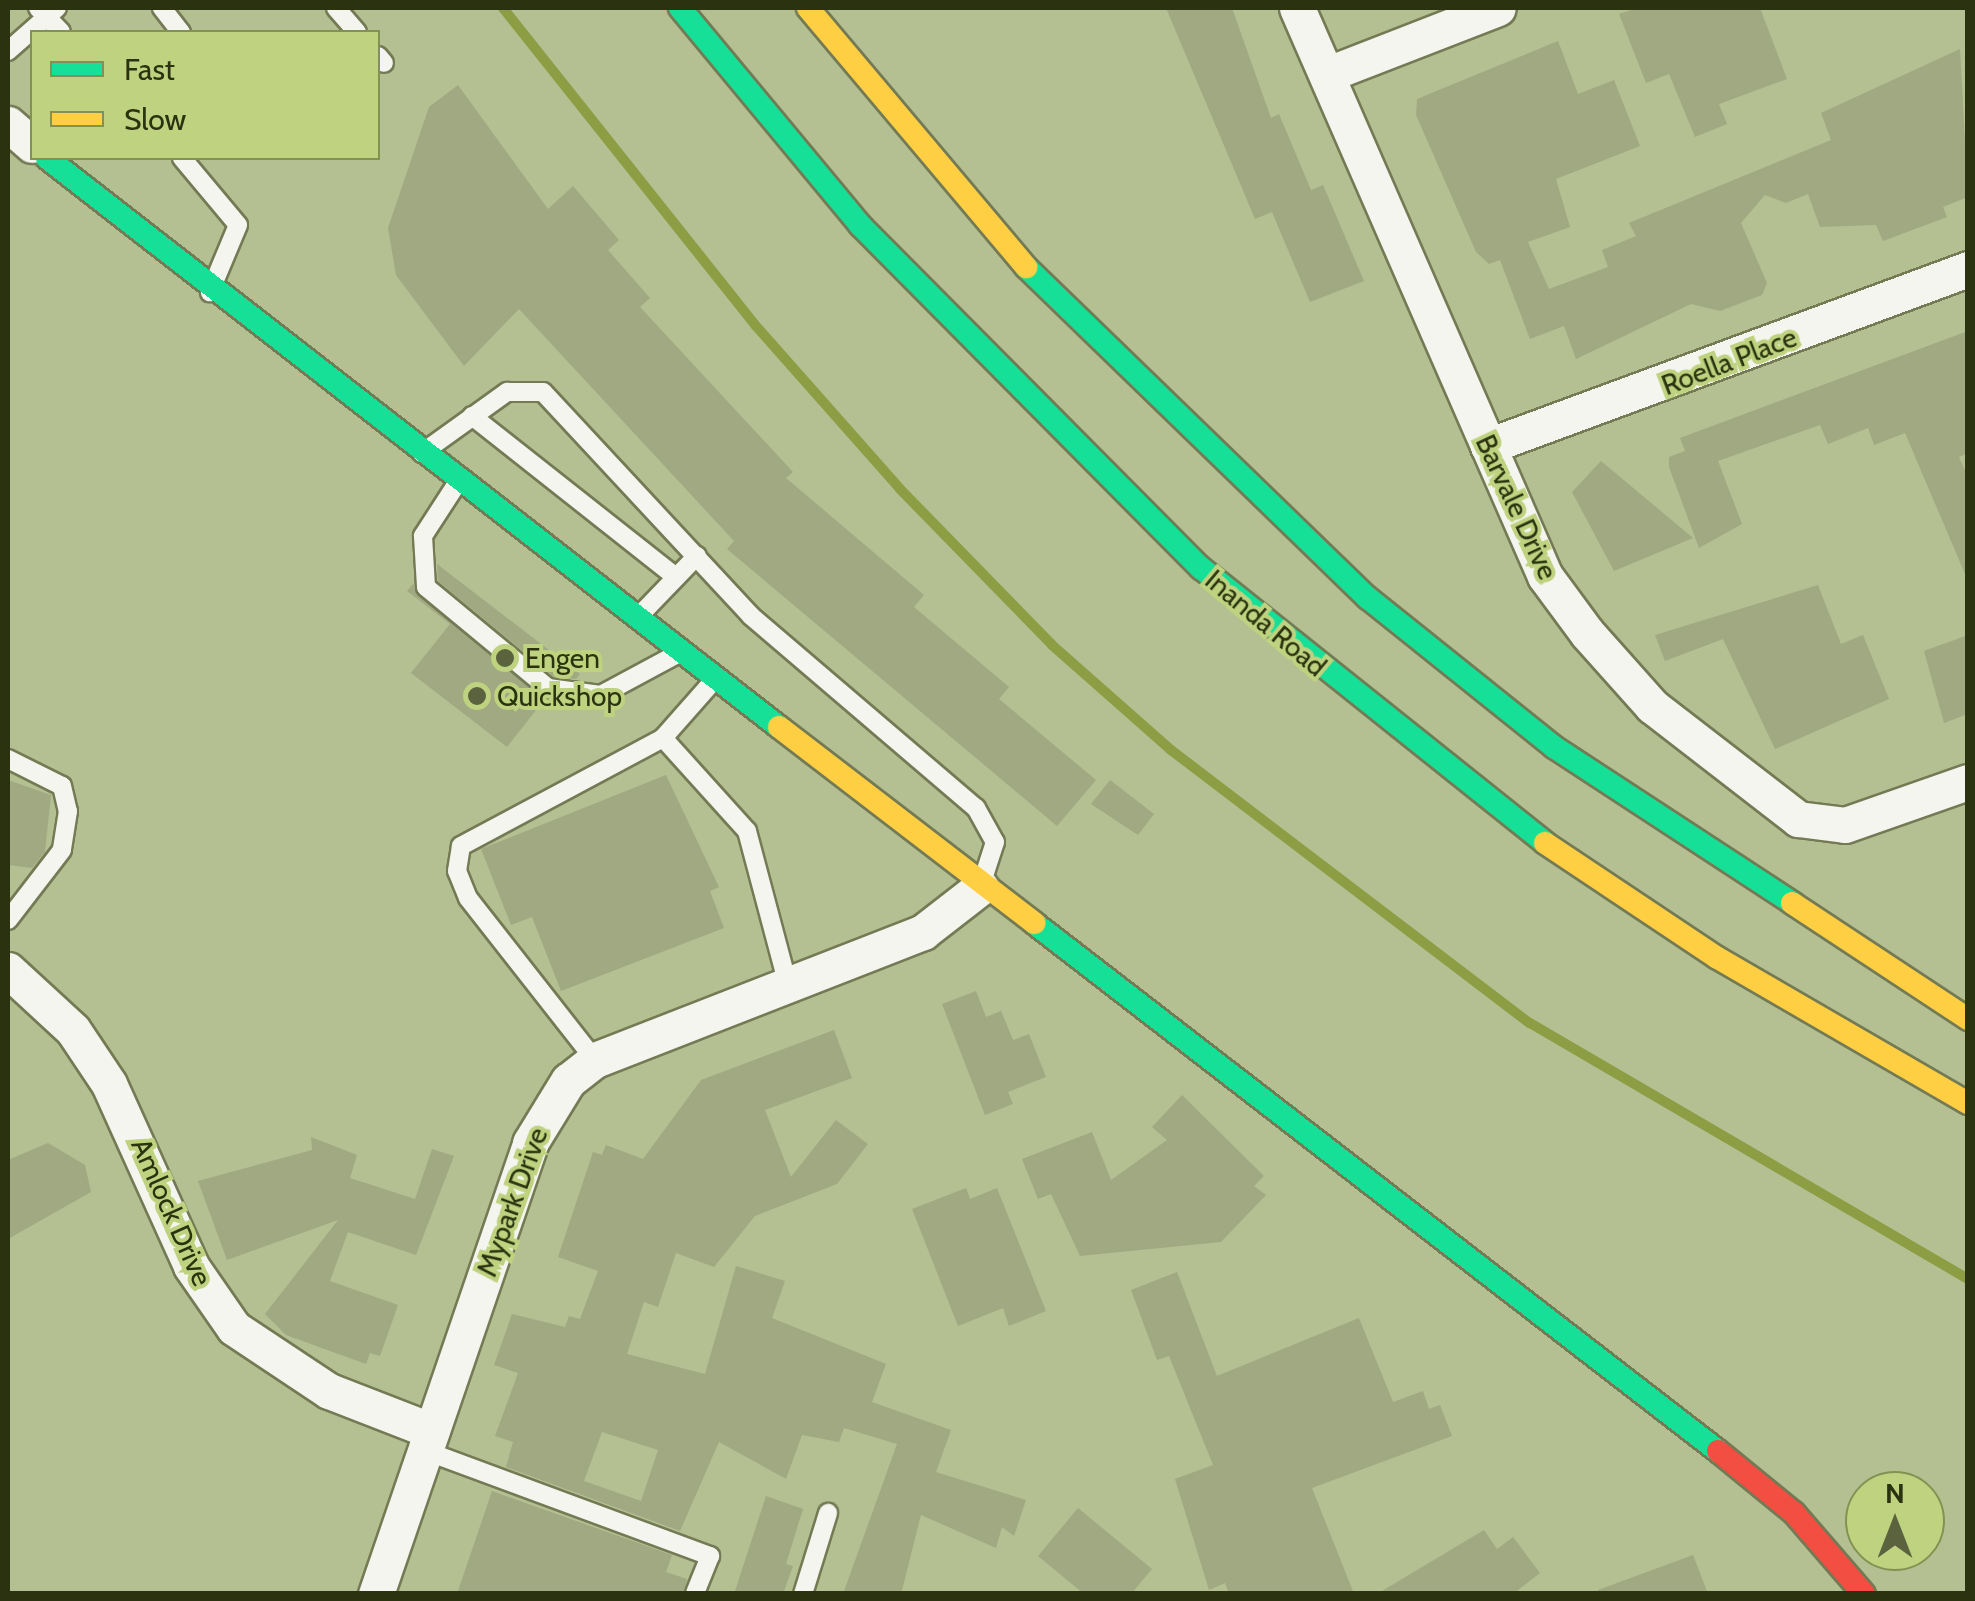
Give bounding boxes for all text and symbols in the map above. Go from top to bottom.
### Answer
legend [30,30,380,160]
text: Fast [124,51,175,88]
text: Slow [124,101,186,138]
street label: Roella Place [1657,320,1801,402]
street label: Barvale Drive [1469,429,1565,585]
street label: Inanda Road [1199,563,1333,683]
place label: Engen [525,641,600,675]
marker: Engen [494,647,516,669]
place label: Quickshop [497,679,622,713]
marker: Quickshop [466,685,488,707]
street label: Mypark Drive [470,1123,554,1281]
street label: Amlock Drive [125,1133,219,1291]
north arrow [1845,1471,1945,1571]
text: N [1885,1476,1905,1510]

